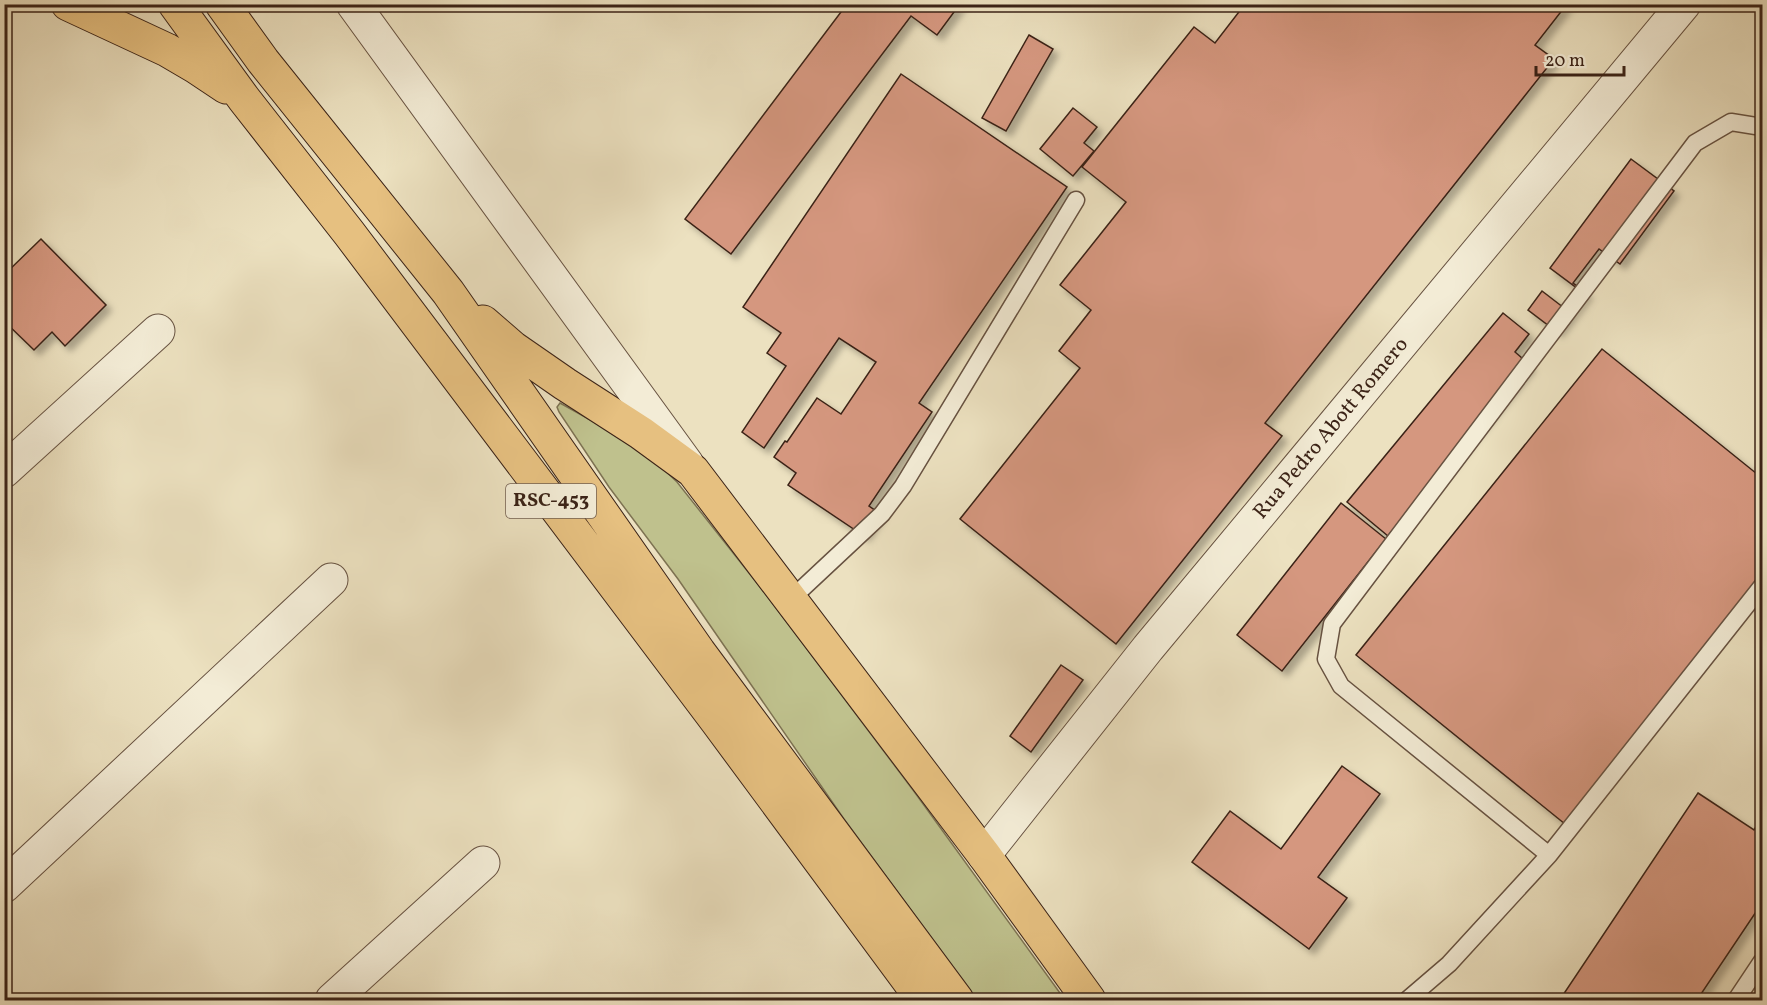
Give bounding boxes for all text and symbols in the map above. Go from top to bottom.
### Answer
scale bar [1536,39,1624,77]
text: 20 m [1545,49,1585,74]
street label: Rua Pedro Abott Romero [1247,331,1415,525]
road number: RSC-453 [506,484,596,518]

